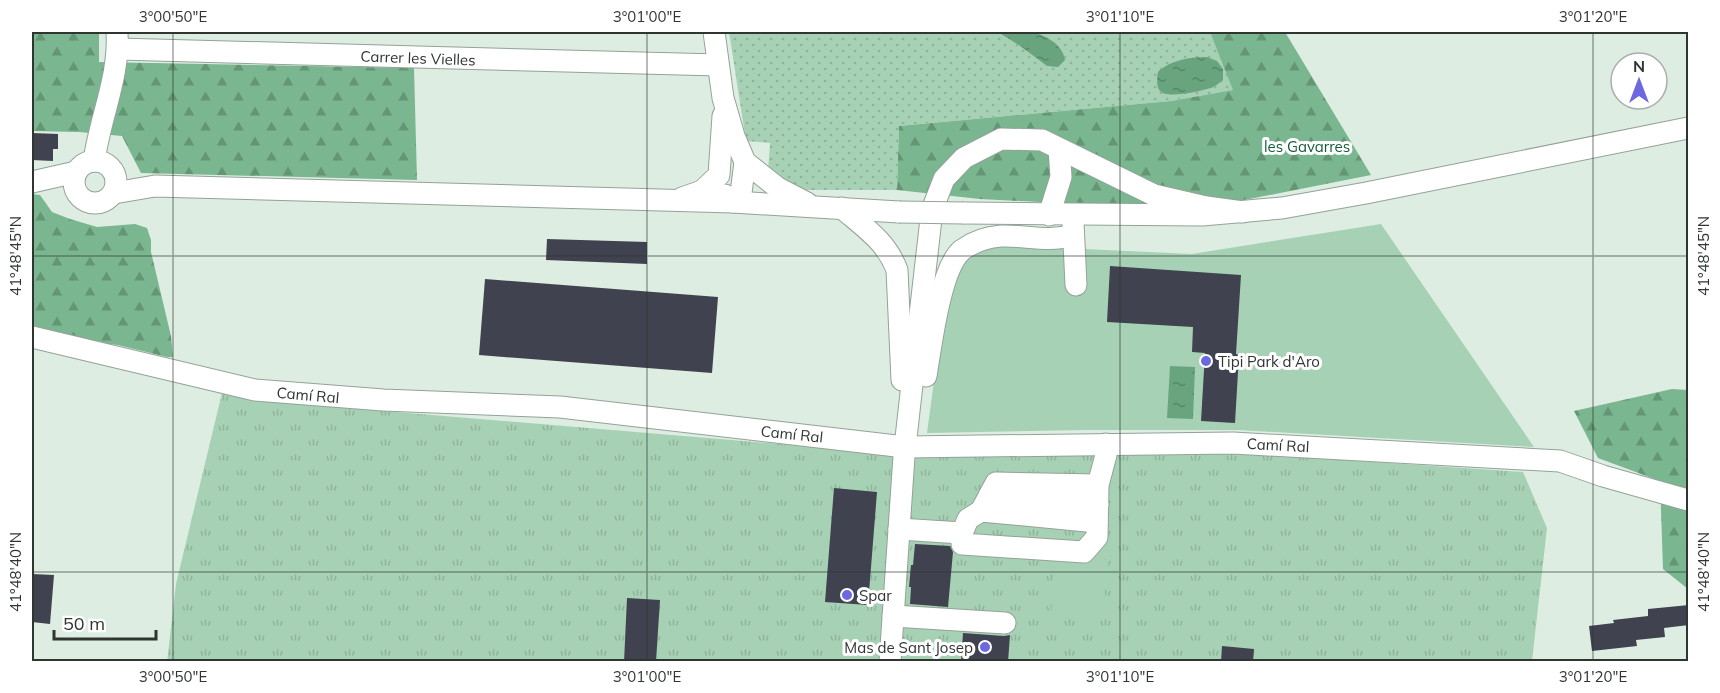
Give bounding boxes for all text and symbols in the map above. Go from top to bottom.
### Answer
text: 3°00'50"E [139,7,207,26]
text: 3°01'00"E [613,7,681,26]
text: 3°01'10"E [1086,7,1154,26]
text: 3°01'20"E [1559,7,1627,26]
street label: Carrer les Vielles [360,46,476,70]
north arrow [1609,51,1669,111]
text: N [1633,56,1645,76]
park label: les Gavarres [1264,137,1350,156]
text: 41°48'45"N [6,216,25,296]
text: 41°48'45"N [1694,216,1713,296]
place label: Tipi Park d'Aro [1218,352,1320,371]
marker: Tipi Park d'Aro [1199,354,1213,368]
street label: Camí Ral [276,383,340,407]
street label: Camí Ral [760,421,824,447]
street label: Camí Ral [1246,434,1310,456]
text: 41°48'40"N [6,532,25,612]
text: 41°48'40"N [1694,532,1713,612]
place label: Spar [859,586,892,605]
marker: Spar [840,588,854,602]
scale bar [54,603,156,641]
text: 50 m [63,612,105,635]
place label: Mas de Sant Josep [844,638,973,657]
marker: Mas de Sant Josep [978,640,992,654]
text: 3°00'50"E [139,667,207,686]
text: 3°01'00"E [613,667,681,686]
text: 3°01'10"E [1086,667,1154,686]
text: 3°01'20"E [1559,667,1627,686]

